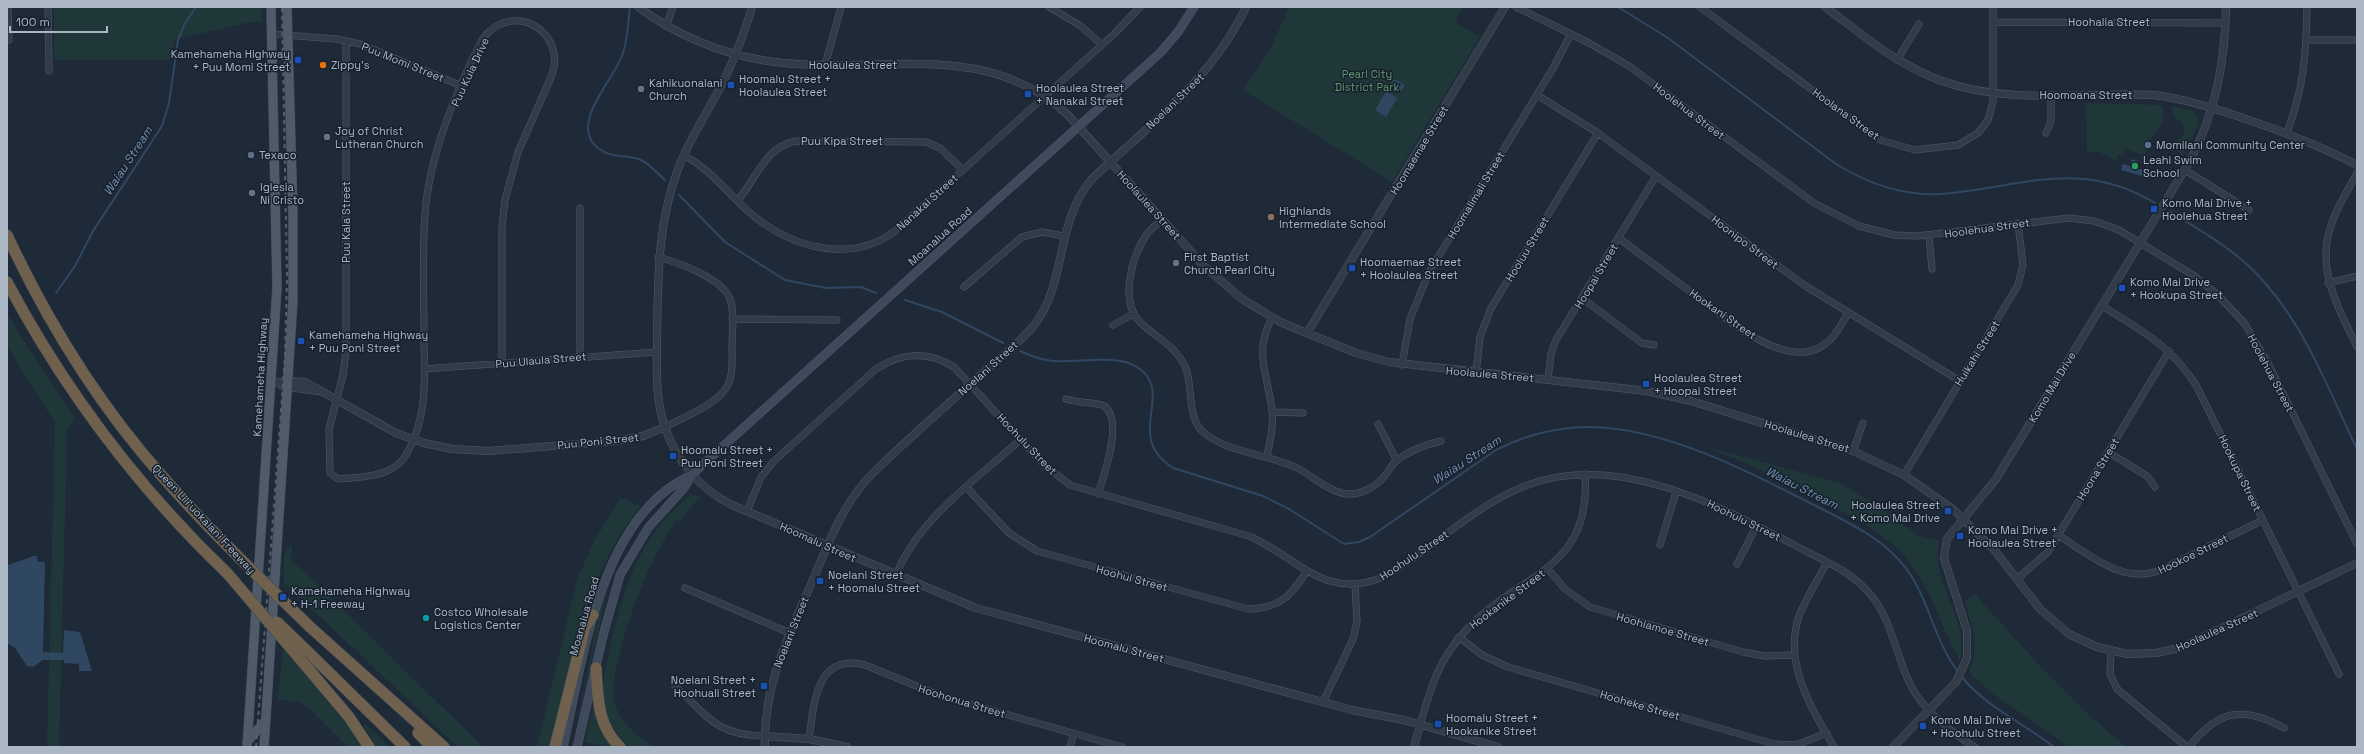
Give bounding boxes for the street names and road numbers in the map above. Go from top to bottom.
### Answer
street label: Hoohalia Street [2068,15,2150,29]
street label: Puu Kula Drive [448,35,492,109]
street label: Puu Momi Street [360,39,446,85]
street label: Hoolaulea Street [809,58,897,72]
street label: Noelani Street [1143,70,1207,132]
street label: Hoolehua Street [1650,79,1728,143]
street label: Hoolana Street [1810,85,1882,143]
street label: Hoomoana Street [2040,88,2132,102]
street label: Hoomaemae Street [1387,103,1451,197]
street label: Puu Kipa Street [801,134,883,148]
street label: Hoomalimali Street [1444,149,1508,241]
street label: Hoolaulea Street [1114,167,1184,243]
street label: Nanakai Street [893,171,961,233]
street label: Puu Kala Street [339,181,353,263]
street label: Moanalua Road [905,204,975,268]
street label: Hoonipo Street [1709,212,1781,272]
street label: Hooluu Street [1502,214,1552,284]
street label: Hoolehua Street [1943,215,2031,241]
street label: Hoopai Street [1571,241,1621,311]
street label: Hookani Street [1687,286,1759,342]
street label: Kamehameha Highway [250,317,270,437]
street label: Huikahi Street [1951,318,2003,388]
street label: Hoolehua Street [2245,332,2297,414]
street label: Noelani Street [955,338,1021,398]
street label: Puu Ulaula Street [495,349,587,371]
street label: Komo Mai Drive [2025,349,2079,425]
street label: Hoolaulea Street [1445,363,1535,385]
street label: Hoohulu Street [994,410,1060,478]
street label: Hoolaulea Street [1763,416,1851,456]
street label: Puu Poni Street [556,430,640,452]
street label: Hookupa Street [2215,432,2265,514]
street label: Hoona Street [2074,435,2122,503]
street label: Queen Liliʻuokalani Freeway [149,461,259,577]
street label: Hoohulu Street [1705,496,1783,544]
street label: Hoomalu Street [777,519,859,565]
street label: Hoohulu Street [1377,527,1451,583]
street label: Hookoe Street [2156,531,2230,577]
street label: Hoohui Street [1095,562,1169,594]
street label: Hookanike Street [1466,566,1548,632]
street label: Moanalua Road [566,575,602,657]
street label: Noelani Street [770,594,812,670]
street label: Hoolaulea Street [2174,606,2260,654]
street label: Hoohiamoe Street [1615,609,1711,649]
street label: Hoomalu Street [1082,631,1166,665]
street label: Hoohonua Street [917,681,1007,721]
street label: Hooheke Street [1598,687,1682,723]

